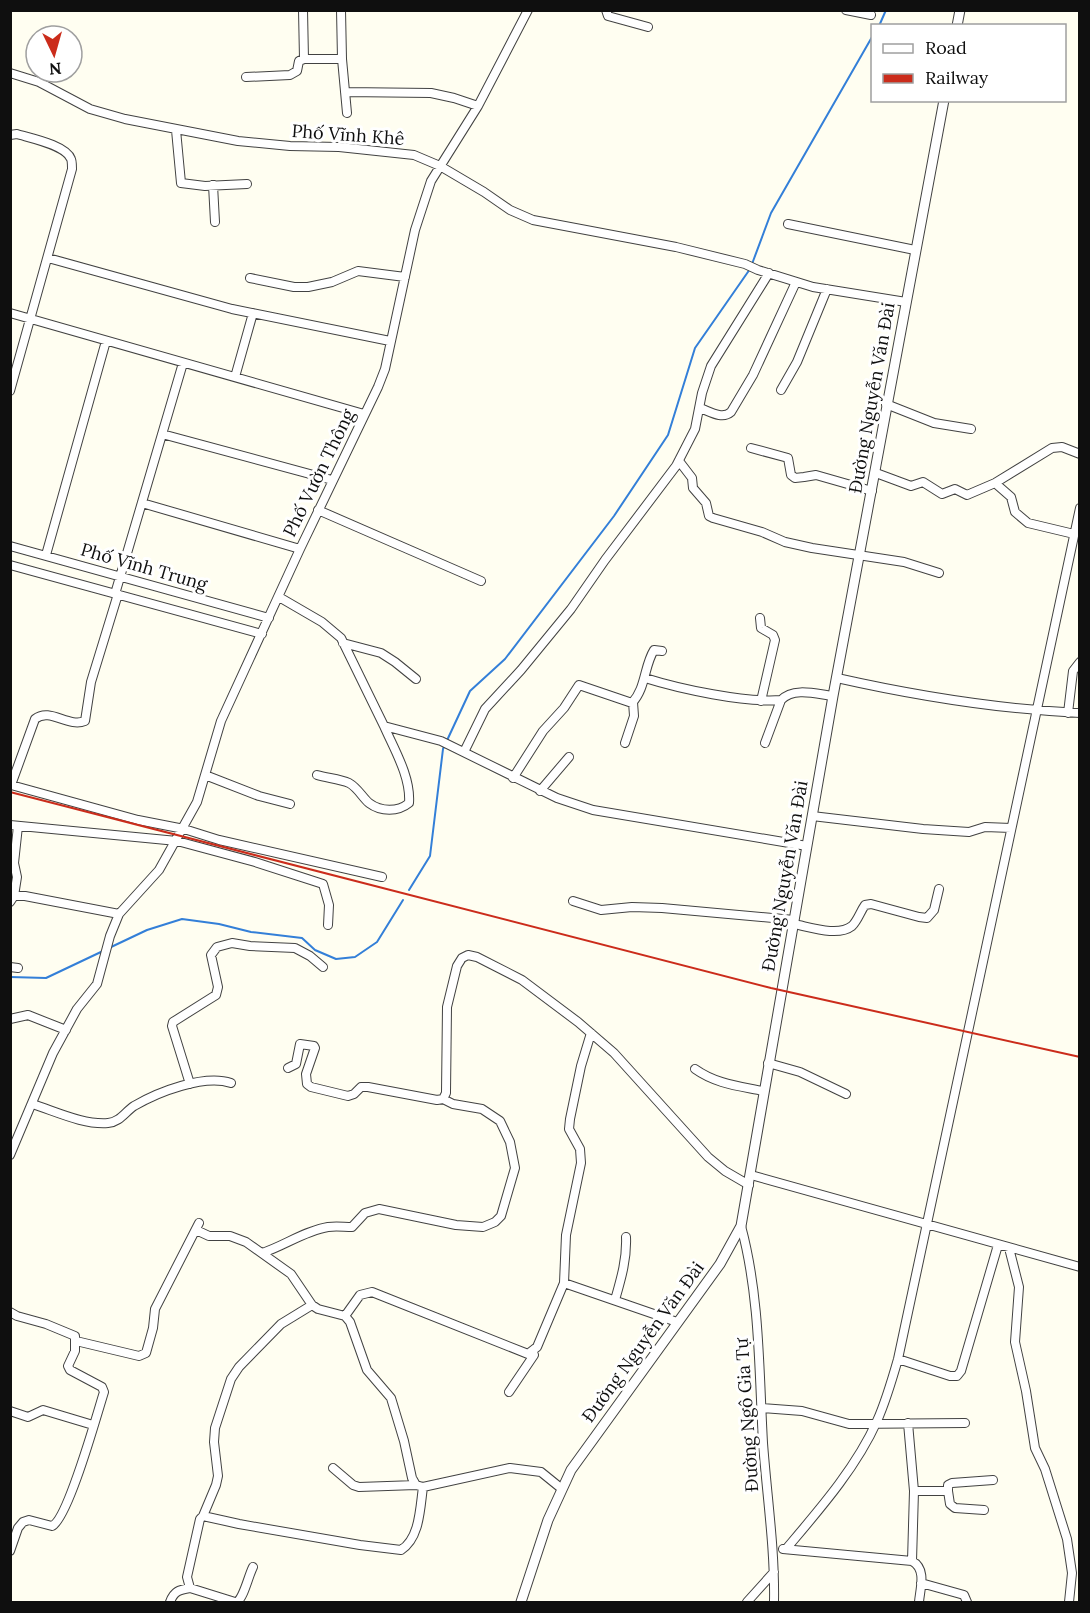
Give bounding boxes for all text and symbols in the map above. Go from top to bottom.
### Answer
north arrow [24,24,84,84]
legend [871,24,1066,102]
text: Road [925,36,967,59]
text: N [48,58,62,79]
text: Railway [925,66,989,89]
street label: Phố Vĩnh Khê [291,119,405,150]
street label: Đường Nguyễn Văn Đài [843,301,900,495]
street label: Phố Vườn Thông [278,404,360,540]
street label: Phố Vĩnh Trung [78,537,211,596]
street label: Đường Nguyễn Văn Đài [756,779,813,973]
street label: Đường Nguyễn Văn Đài [576,1257,709,1427]
street label: Đường Ngô Gia Tự [730,1336,763,1493]

